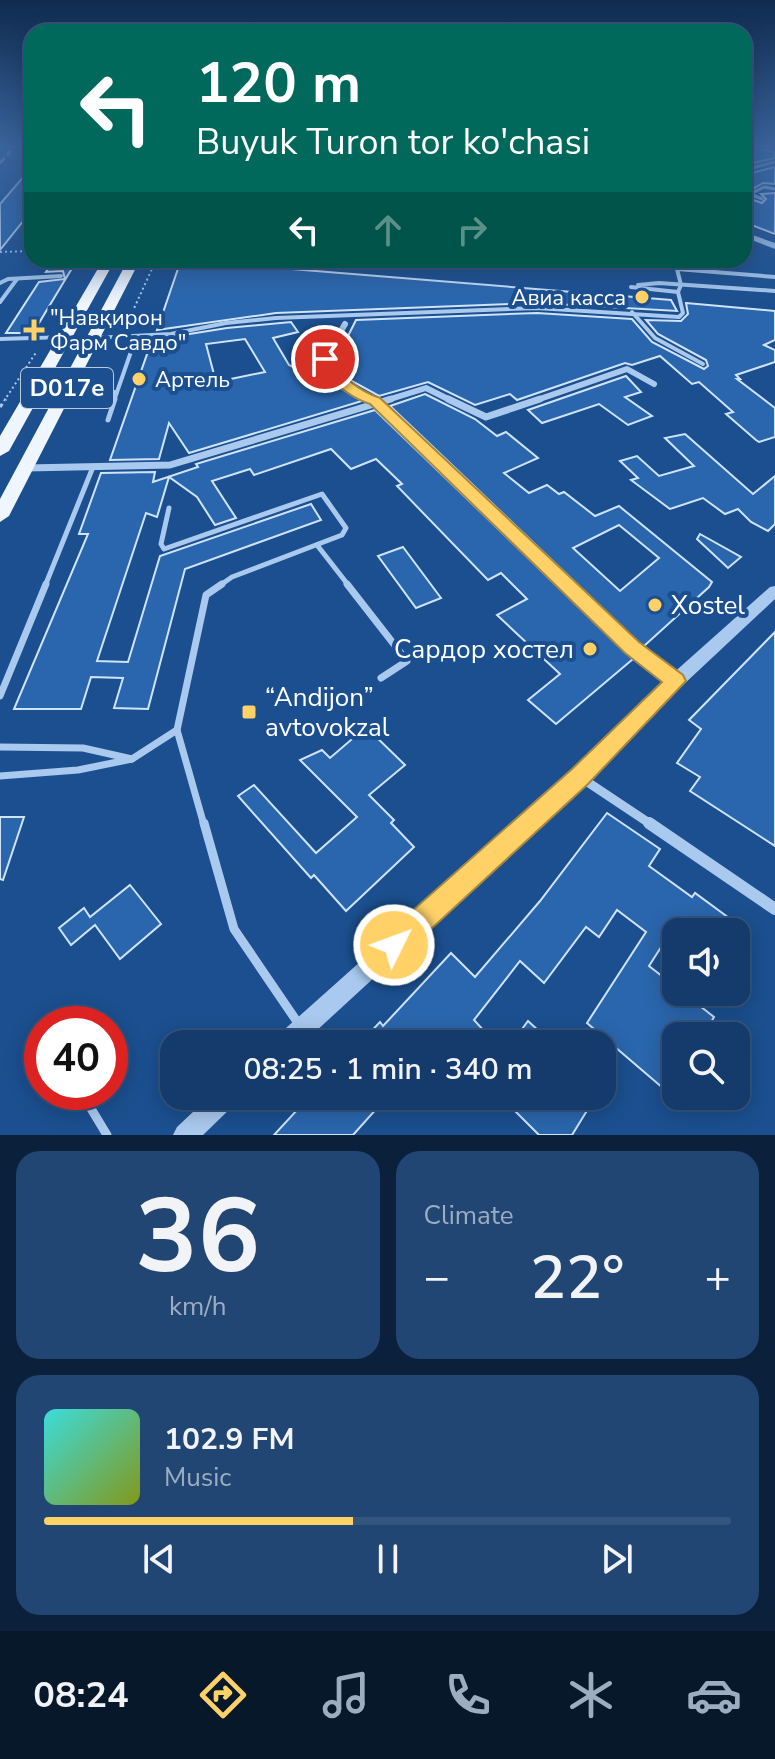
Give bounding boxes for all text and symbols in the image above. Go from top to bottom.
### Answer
text: 120 m [196,45,361,122]
icon: left [64,56,168,160]
text: Buyuk Turon tor ko'chasi [196,118,590,167]
icon: left [282,208,326,252]
icon: ahead [366,208,410,252]
icon: right [450,208,494,252]
place label: Авиа касса [511,283,626,313]
marker: Авиа касса [633,288,651,306]
place label: "Навқирон Фарм Савдо" [50,303,186,358]
marker: "Навқирон Фарм Савдо" [25,321,43,339]
pin [291,325,359,393]
icon: arrive [303,337,347,381]
place label: Артель [155,365,230,395]
road number: D017e [21,368,113,408]
marker: Артель [130,370,148,388]
place label: Xostel [671,588,745,623]
marker: Xostel [646,596,664,614]
place label: Сардор хостел [394,632,574,667]
marker: Сардор хостел [581,640,599,658]
place label: “Andijon” avtovokzal [265,680,390,745]
marker: “Andijon” avtovokzal [240,703,258,721]
position arrow [352,903,436,987]
map controls [662,918,750,1110]
button: sound [662,918,750,1006]
speed limit sign: 40 [24,1006,128,1110]
button: search [662,1022,750,1110]
text: 08:25 · 1 min · 340 m [243,1049,533,1090]
text: 36 [135,1166,260,1308]
text: Climate [424,1198,514,1233]
text: 22° [530,1237,625,1319]
text: − [424,1248,450,1308]
text: + [705,1248,731,1308]
text: km/h [169,1289,226,1324]
text: 102.9 FM [164,1419,294,1460]
text: Music [164,1460,231,1495]
icon: previous [137,1537,181,1581]
icon: pause [366,1537,410,1581]
icon: next [595,1537,639,1581]
icon: directions [195,1667,251,1723]
icon: music [318,1667,374,1723]
icon: phone [440,1667,496,1723]
icon: climate [563,1667,619,1723]
icon: car [686,1667,742,1723]
text: 08:24 [33,1671,129,1720]

